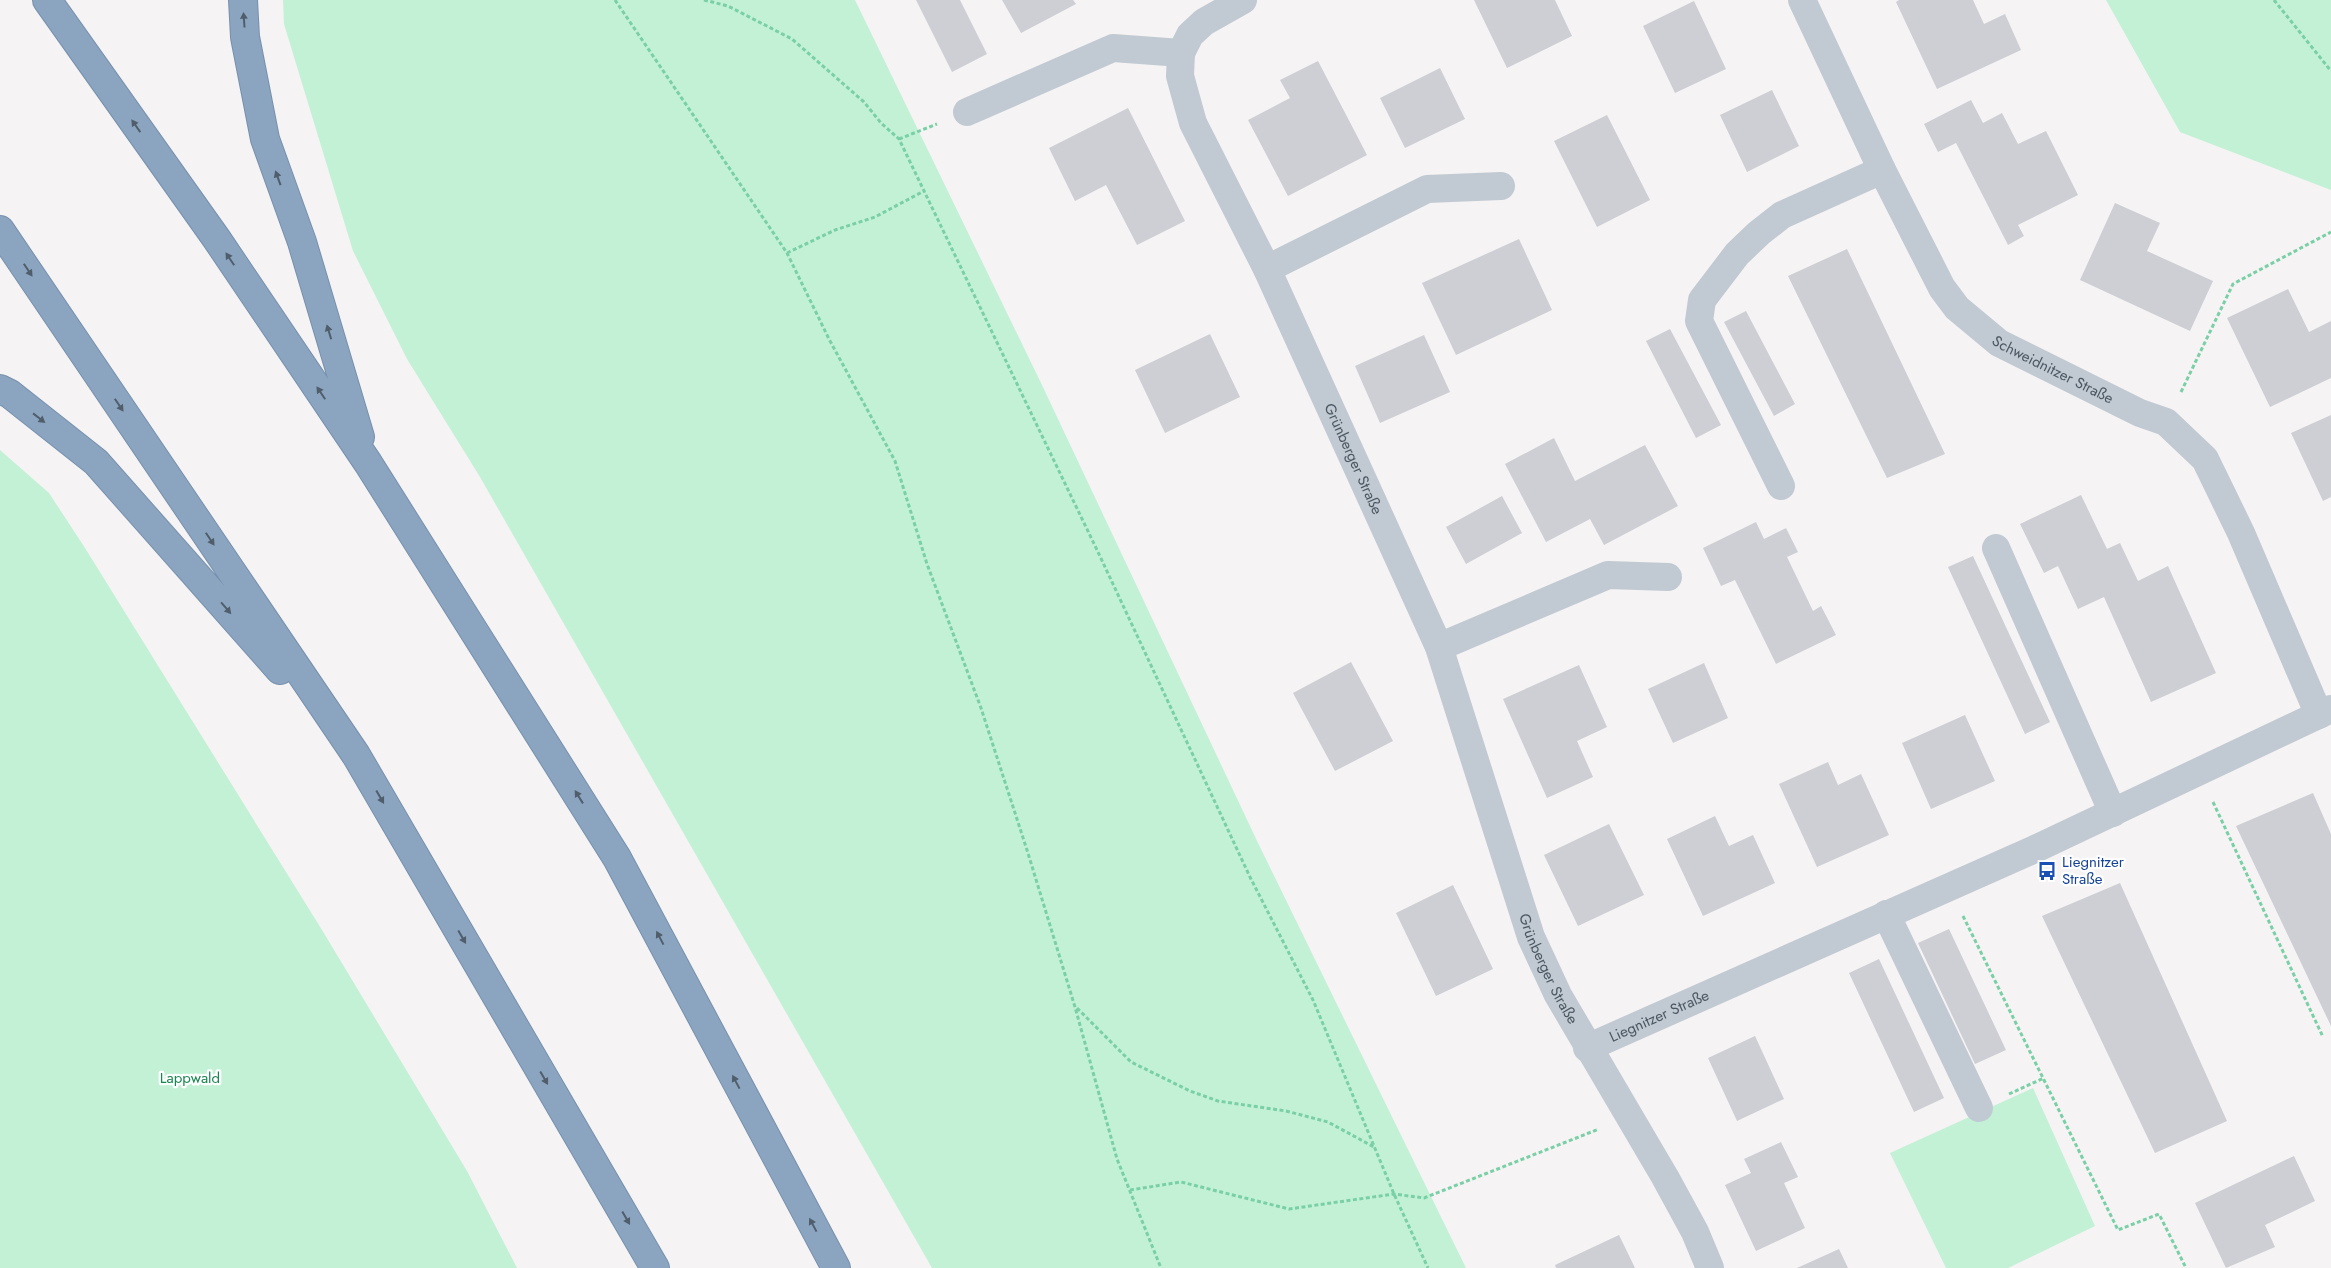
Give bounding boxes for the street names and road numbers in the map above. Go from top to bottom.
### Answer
street label: Schweidnitzer Straße [1987,330,2118,409]
street label: Grünberger Straße [1318,400,1388,518]
street label: Grünberger Straße [1513,911,1584,1028]
street label: Liegnitzer Straße [1606,984,1713,1048]

